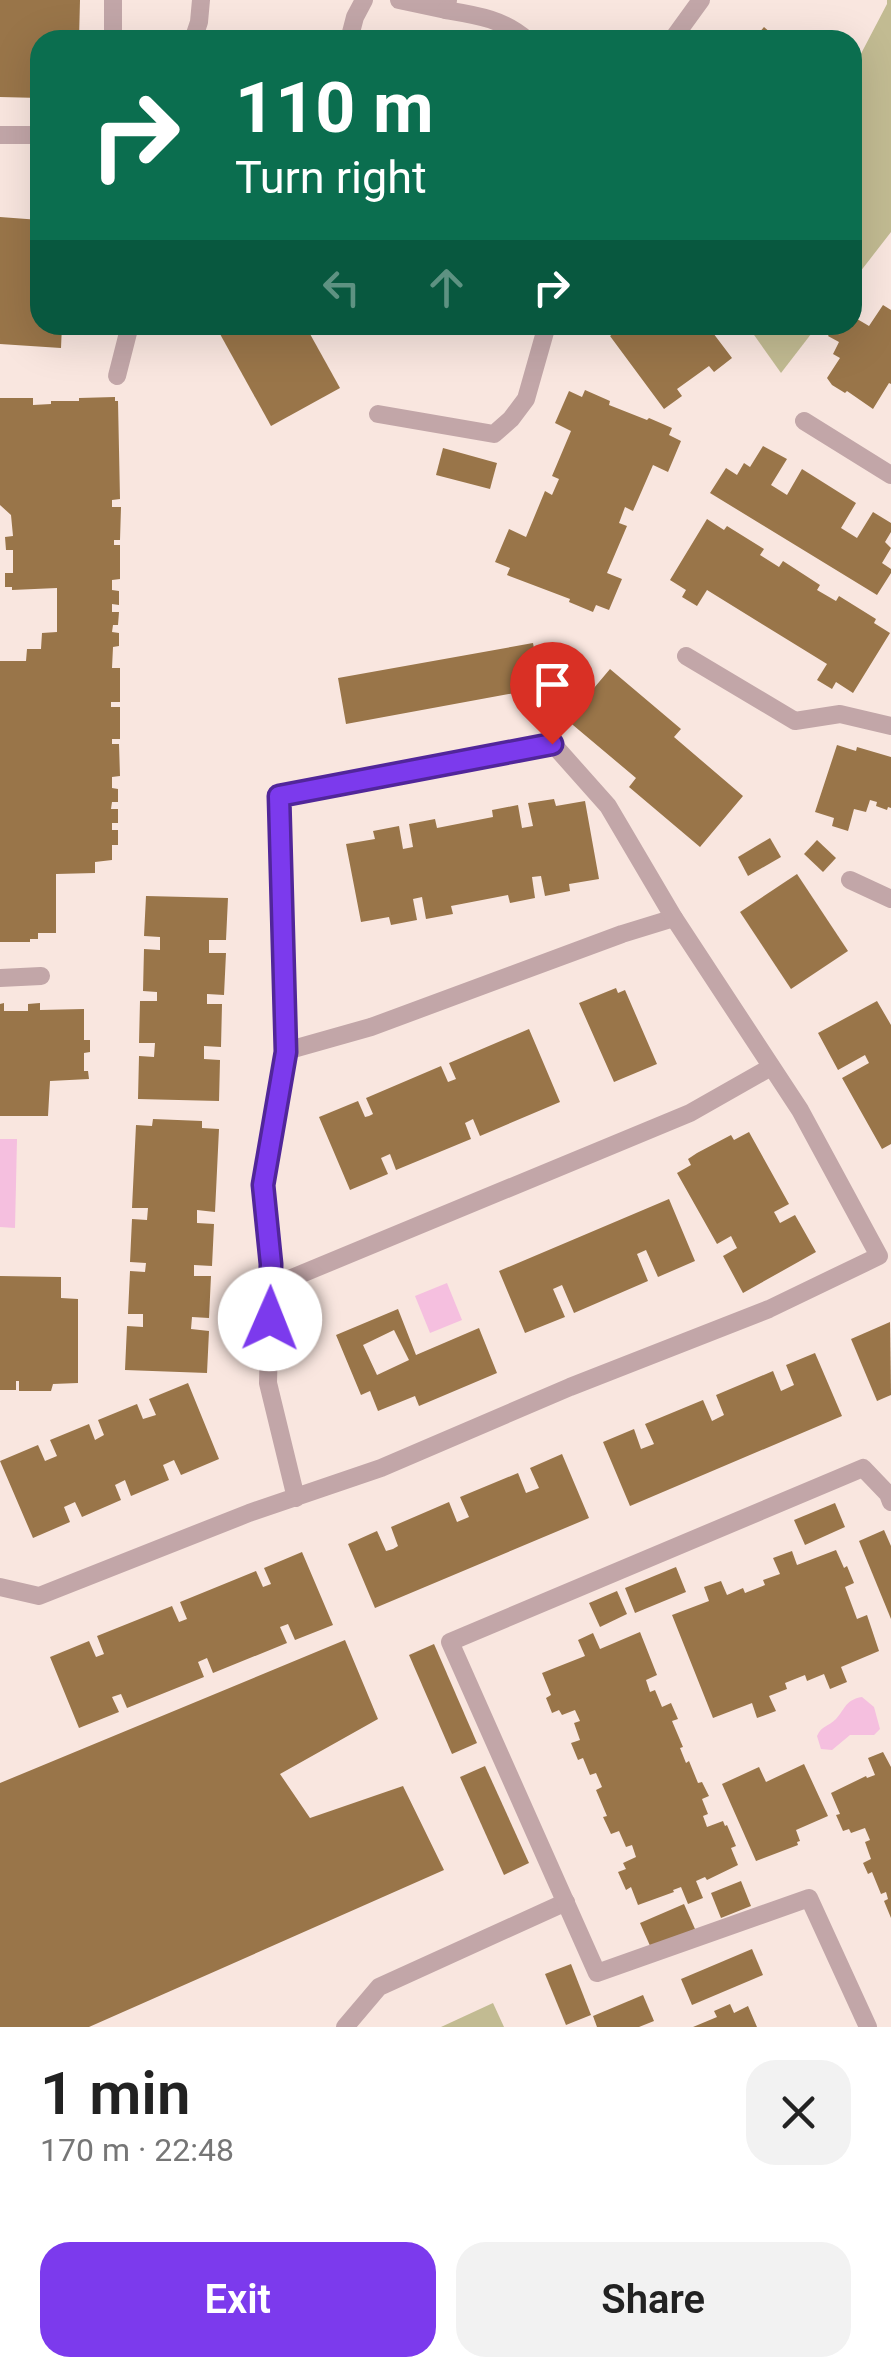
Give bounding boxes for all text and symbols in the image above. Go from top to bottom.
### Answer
text: 110 m [235,67,434,149]
icon: right [70,70,200,200]
text: Turn right [235,151,427,204]
icon: left [314,260,369,315]
icon: ahead [419,260,474,315]
icon: right [524,260,579,315]
pin [510,642,595,745]
icon: arrive [525,657,580,712]
position arrow [218,1267,322,1371]
text: 1 min [40,2058,190,2129]
button: close [746,2060,851,2165]
text: 170 m · 22:48 [40,2131,234,2169]
button: Exit [40,2242,436,2357]
button: Share [456,2242,851,2357]

